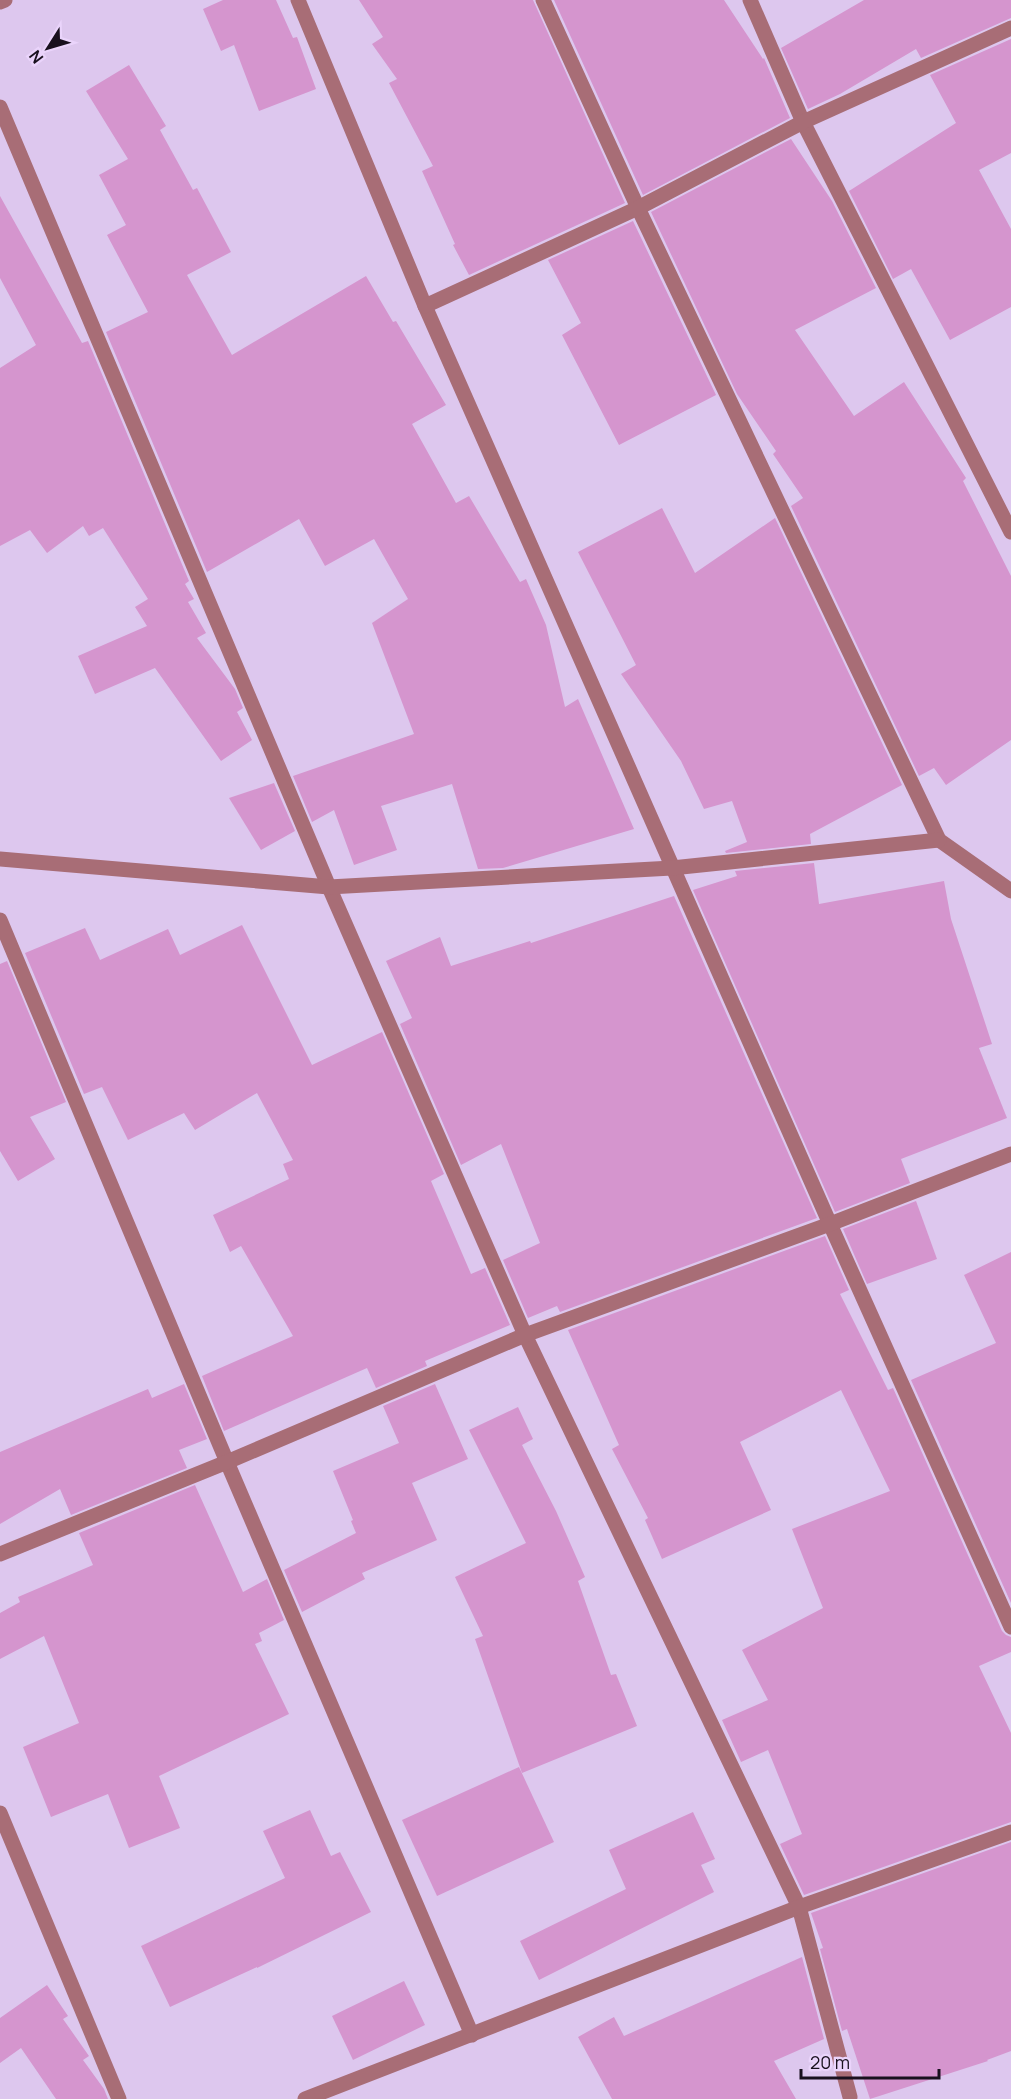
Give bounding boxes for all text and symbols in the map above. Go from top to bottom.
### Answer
north arrow [18,18,78,78]
text: N [24,46,48,68]
scale bar [801,2042,939,2080]
text: 20 m [810,2050,850,2074]

